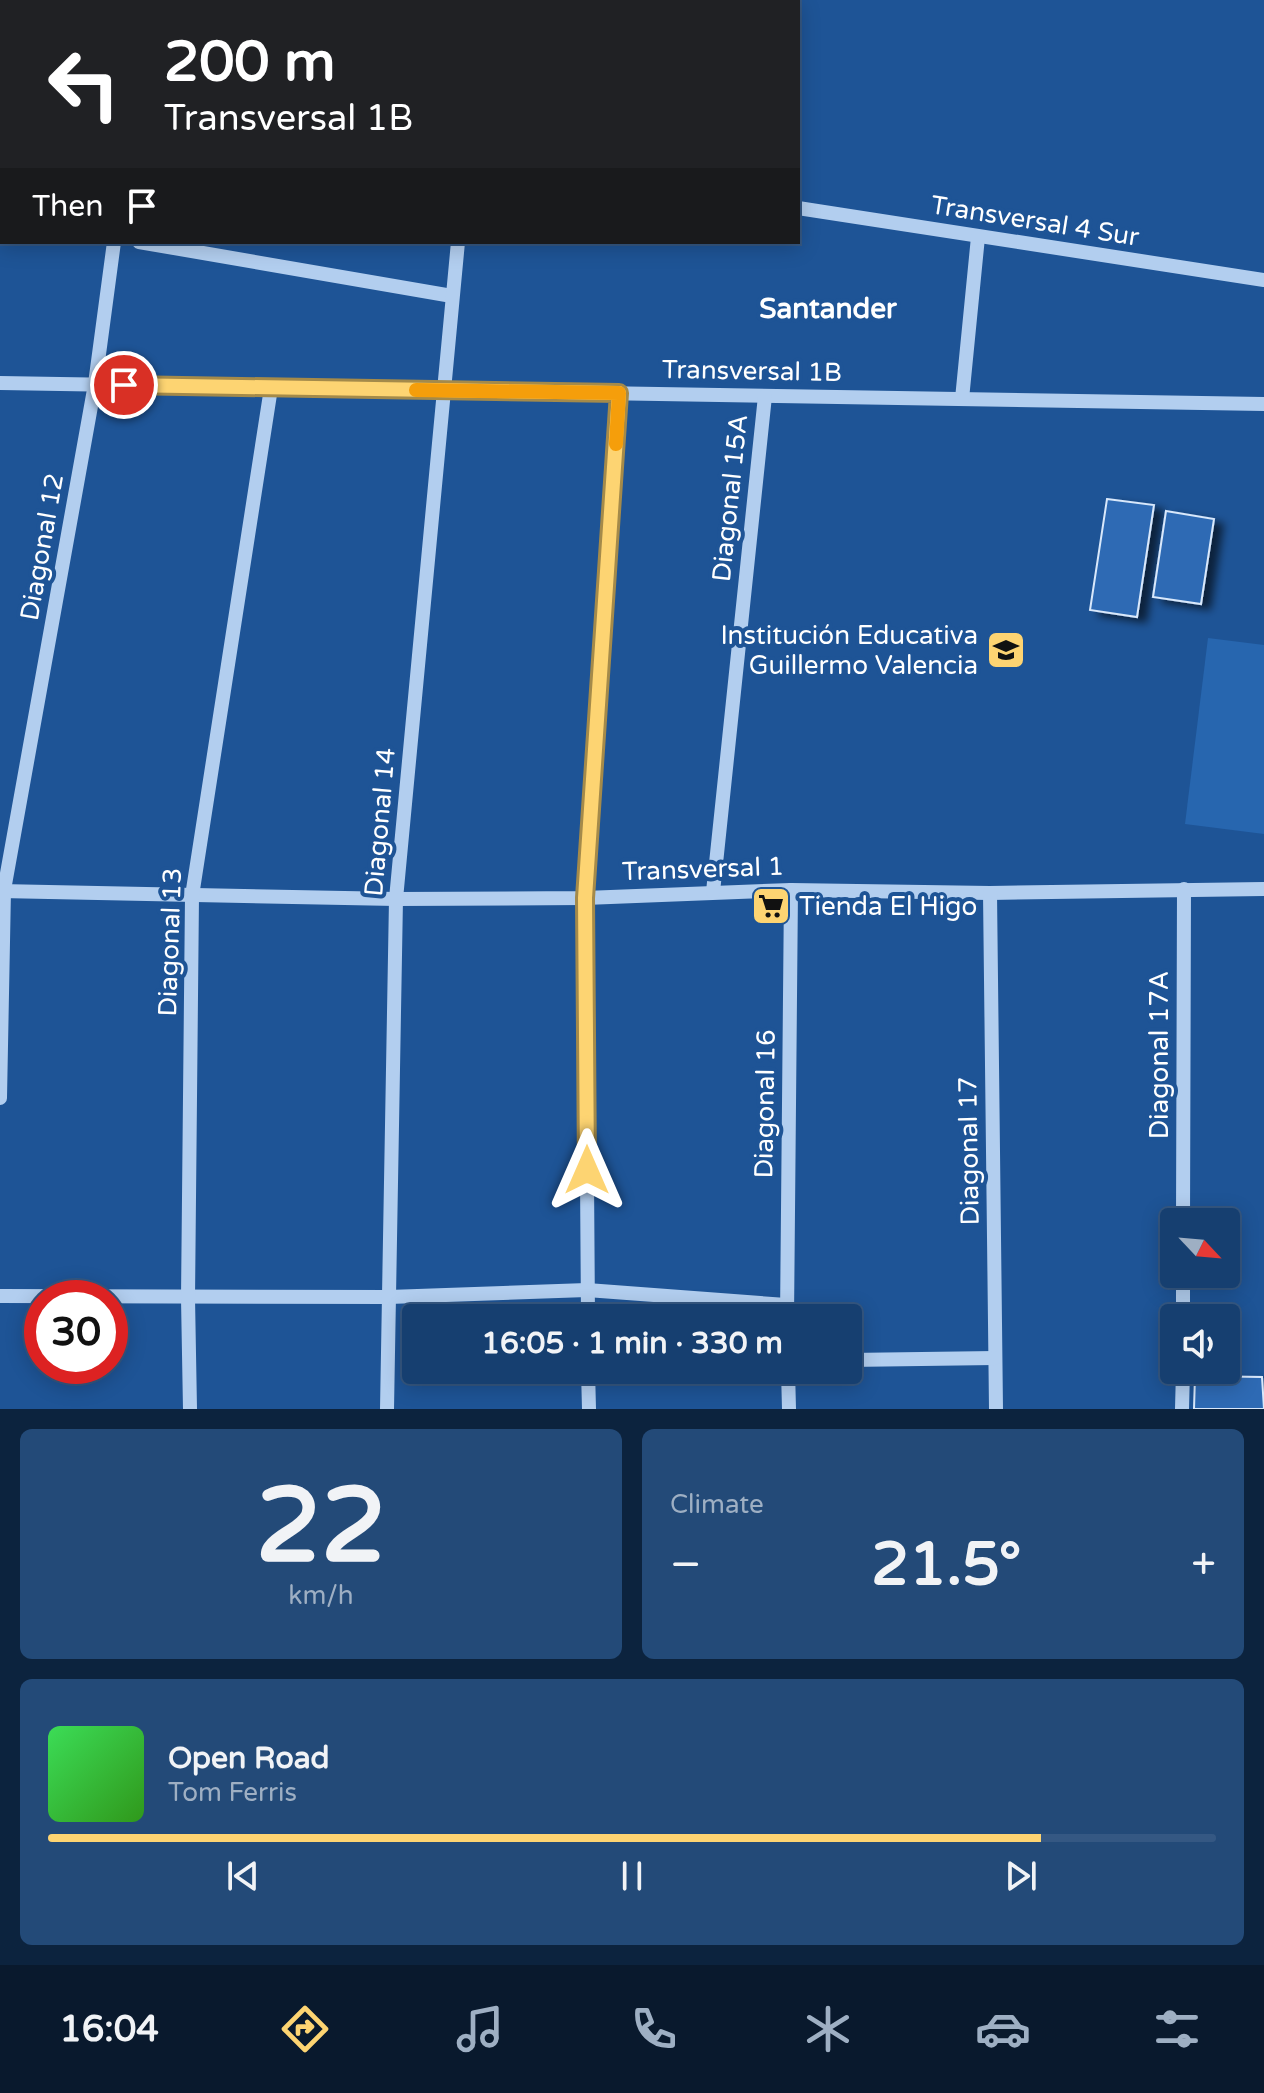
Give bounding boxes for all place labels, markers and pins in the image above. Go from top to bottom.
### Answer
pin [90,351,158,419]
place label: Institución Educativa Guillermo Valencia [720,620,978,681]
school or university icon: Institución Educativa Guillermo Valencia [985,629,1027,671]
supermarket icon: Tienda El Higo [750,885,792,927]
place label: Tienda El Higo [799,891,977,922]

